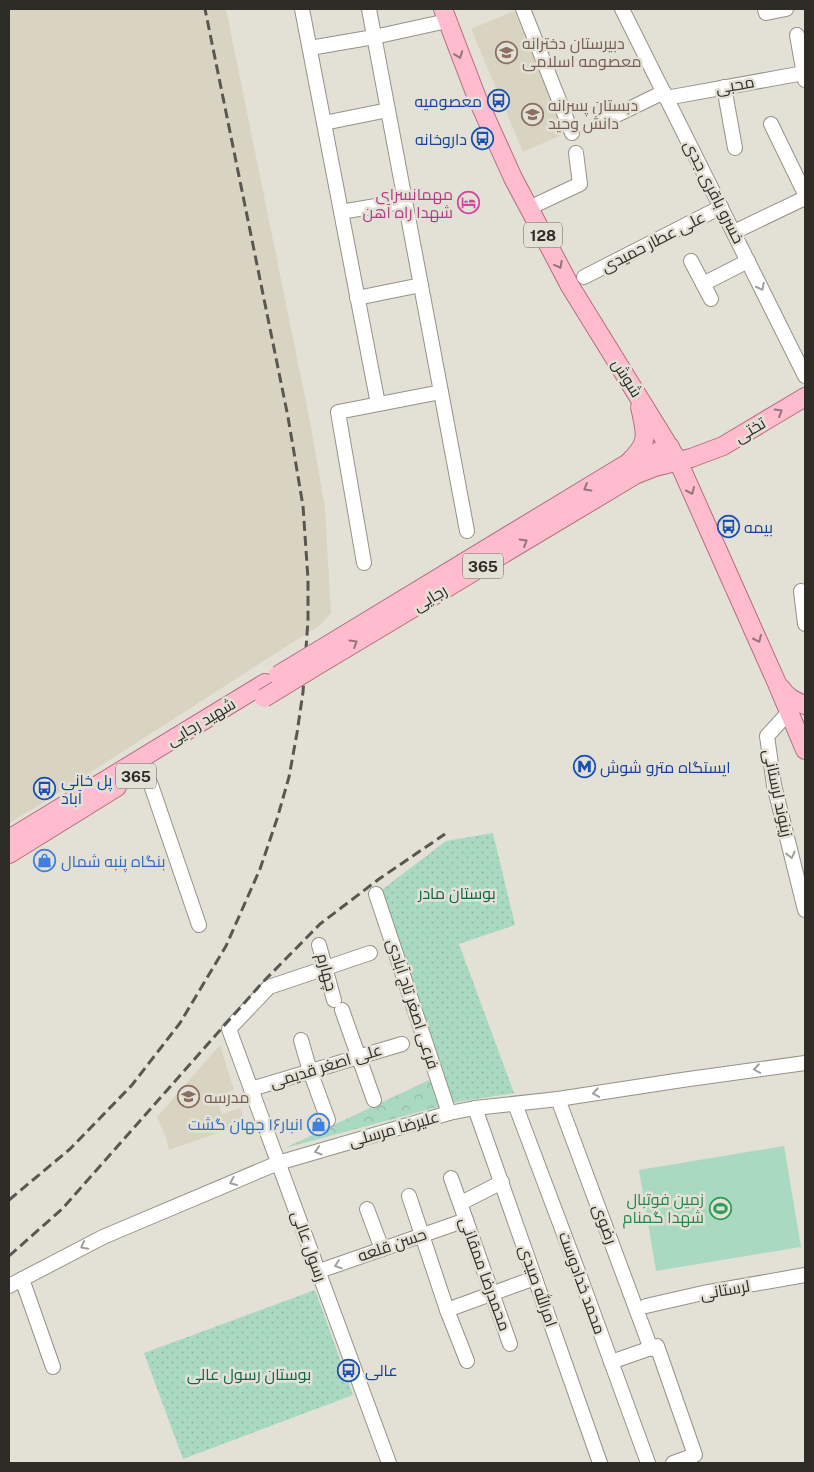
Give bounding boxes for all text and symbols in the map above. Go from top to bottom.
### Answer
place label: دبیرستان دخترانه معصومه اسلامی [522,34,641,72]
school or university icon: دبیرستان دخترانه معصومه اسلامی [494,40,518,64]
one-way arrow [453,50,463,58]
street label: محبی [714,72,756,99]
bus stop icon: معصومیه [486,89,510,113]
place label: معصومیه [414,92,482,111]
place label: دبستان پسرانه دانش وحید [548,96,638,134]
school or university icon: دبستان پسرانه دانش وحید [520,102,544,126]
bus stop icon: داروخانه [471,127,495,151]
place label: داروخانه [415,130,467,149]
street label: خسرو باقری جدی [679,137,748,247]
place label: مهمانسرای شهدا راه آهن [362,185,453,223]
hotel icon: مهمانسرای شهدا راه آهن [457,191,481,215]
street label: علی عطار حمیدی [598,208,709,277]
road number: 128 [524,222,562,248]
one-way arrow [553,259,563,268]
one-way arrow [755,282,765,291]
street label: شوش [607,355,646,401]
one-way arrow [774,409,783,419]
street label: تختی [731,413,770,447]
one-way arrow [583,482,592,492]
one-way arrow [685,486,696,495]
bus stop icon: بیمه [716,515,740,539]
place label: بیمه [744,518,773,537]
one-way arrow [518,538,527,548]
road number: 365 [463,554,503,578]
street label: رجایی [410,581,451,616]
one-way arrow [751,634,762,643]
one-way arrow [349,640,358,650]
street label: شهید رجایی [163,694,239,751]
street label: زینوند لرستانی [758,747,797,839]
metro station icon: ایستگاه مترو شوش [572,755,596,779]
place label: ایستگاه مترو شوش [600,758,731,778]
road number: 365 [116,764,156,788]
place label: پل خانی آباد [61,771,113,808]
bus stop icon: پل خانی آباد [33,777,57,801]
shop icon: بنگاه پنبه شمال [33,849,57,873]
one-way arrow [786,850,796,858]
place label: بنگاه پنبه شمال [61,852,165,873]
park label: بوستان مادر [417,884,496,904]
street label: فرعی اصغر تاج آبادی [381,936,443,1072]
street label: چهارم [311,951,341,994]
street label: علی اصغر قدیمی [268,1040,385,1093]
one-way arrow [753,1064,761,1074]
school or university icon: مدرسه [176,1085,200,1109]
one-way arrow [592,1087,600,1098]
place label: مدرسه [204,1088,250,1107]
street label: علیرضا مرسلی [347,1107,442,1152]
shop icon: انبار۱۶ جهان گشت [307,1112,331,1136]
place label: انبار۱۶ جهان گشت [188,1115,303,1135]
one-way arrow [314,1146,323,1156]
one-way arrow [229,1175,238,1186]
place label: زمین فوتبال شهدا گمنام [622,1190,704,1229]
sports icon: زمین فوتبال شهدا گمنام [708,1196,732,1220]
street label: رضوی [588,1202,621,1247]
street label: رسول عالی [286,1208,331,1284]
street label: محمدرضا ممقانی [455,1215,514,1334]
street label: حسن قلعه [355,1224,429,1267]
street label: محمد خدادوست [555,1229,609,1337]
one-way arrow [81,1240,90,1250]
street label: امرالله صیدی [514,1242,562,1330]
one-way arrow [334,1259,342,1269]
street label: لرستانی [699,1276,752,1305]
bus stop icon: عالی [337,1358,361,1382]
place label: عالی [365,1361,398,1381]
park label: بوستان رسول عالی [187,1365,311,1385]

